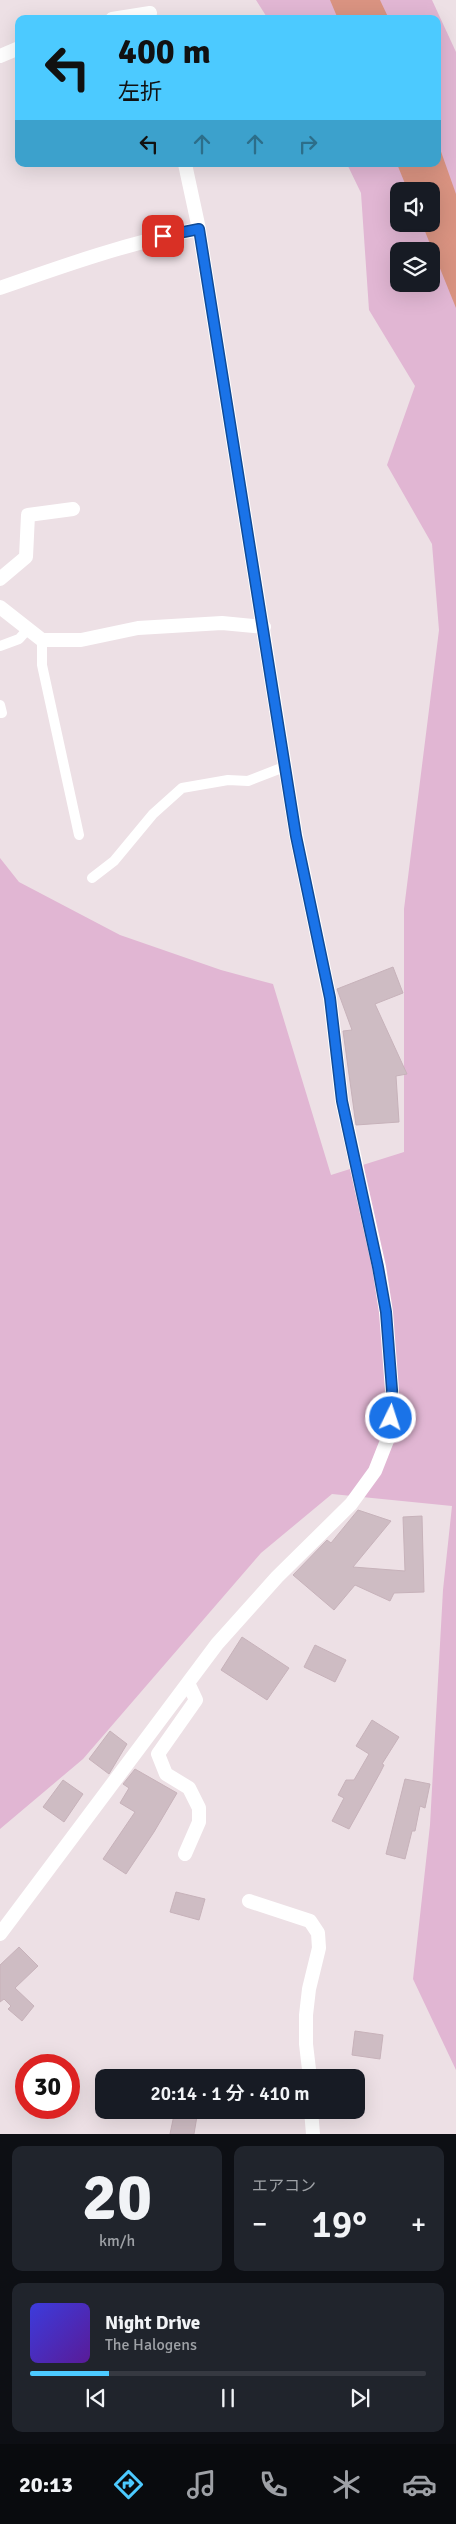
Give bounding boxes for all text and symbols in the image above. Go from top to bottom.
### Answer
text: 400 m [118,30,211,73]
icon: left [35,35,100,100]
text: 左折 [118,78,162,105]
icon: left [135,130,163,158]
icon: ahead [188,130,216,158]
icon: ahead [241,130,269,158]
icon: right [294,130,322,158]
map controls [390,182,440,292]
button: sound [390,182,440,232]
pin [142,215,184,257]
icon: arrive [149,222,177,250]
button: layers [390,242,440,292]
position arrow [364,1391,416,1443]
speed limit sign: 30 [15,2054,80,2119]
text: 20:14 · 1 分 · 410 m [151,2082,309,2106]
text: 20 [82,2158,152,2238]
text: エアコン [252,2176,316,2196]
text: 19° [311,2201,367,2248]
text: − [252,2207,267,2241]
text: + [411,2207,426,2241]
text: km/h [99,2231,135,2251]
text: Night Drive [105,2311,200,2335]
text: The Halogens [105,2335,197,2355]
icon: previous [82,2384,110,2412]
icon: pause [214,2384,242,2412]
icon: next [346,2384,374,2412]
icon: directions [111,2467,146,2502]
icon: music [184,2467,219,2502]
icon: phone [256,2467,291,2502]
icon: climate [329,2467,364,2502]
icon: car [402,2467,437,2502]
text: 20:13 [19,2471,73,2498]

